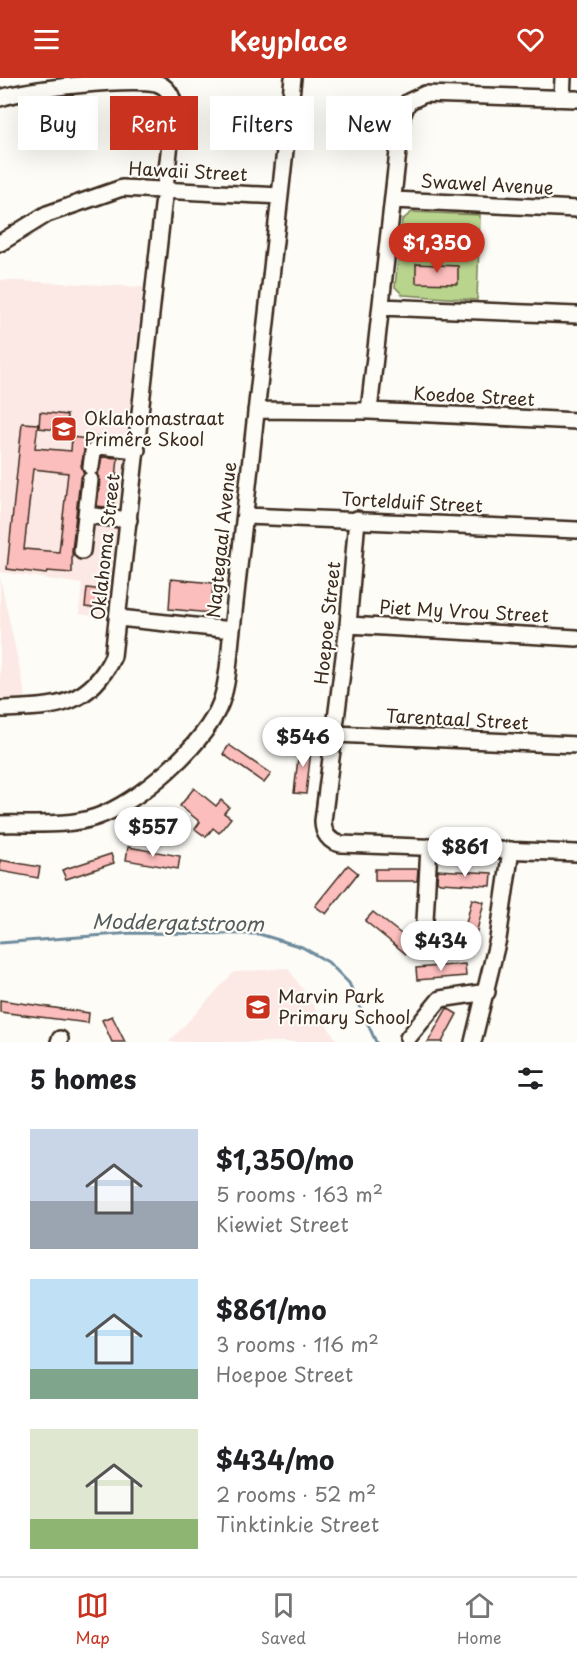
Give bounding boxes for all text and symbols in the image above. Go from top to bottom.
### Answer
text: Keyplace [229,19,348,60]
icon: menu [30,23,63,56]
icon: heart [514,23,547,56]
chip: Buy [18,96,98,150]
chip: Rent [110,96,198,150]
chip: Filters [210,96,314,150]
chip: New [326,96,412,150]
street label: Hawaii Street [128,154,248,187]
street label: Swawel Avenue [420,167,554,200]
pin: $1,350 [388,223,486,274]
text: $1,350 [403,227,471,257]
street label: Koedoe Street [413,379,535,412]
place label: Oklahomastraat Primêre Skool [84,404,224,452]
school or university icon: Oklahomastraat Primêre Skool [49,414,79,444]
street label: Nagtegaal Avenue [199,460,242,619]
street label: Oklahoma Street [83,472,126,621]
street label: Tortelduif Street [341,484,483,519]
street label: Hoepoe Street [307,560,346,686]
street label: Piet My Vrou Street [379,593,550,628]
street label: Tarentaal Street [385,701,529,736]
pin: $546 [267,717,339,768]
text: $546 [276,721,330,751]
pin: $557 [117,807,189,858]
text: $557 [128,811,178,841]
pin: $861 [429,827,501,878]
text: $861 [441,831,489,861]
water label: Moddergatstroom [92,906,265,939]
pin: $434 [405,921,477,972]
text: $434 [415,925,467,955]
place label: Marvin Park Primary School [278,982,410,1030]
school or university icon: Marvin Park Primary School [243,992,273,1022]
text: 5 homes [30,1059,136,1098]
icon: filters [514,1062,547,1095]
text: $1,350/mo [216,1140,354,1179]
icon: home [78,1153,150,1225]
text: 5 rooms · 163 m² [216,1179,383,1209]
text: Kiewiet Street [216,1209,349,1239]
text: $861/mo [216,1290,326,1329]
icon: home [78,1303,150,1375]
text: 3 rooms · 116 m² [216,1329,379,1359]
text: Hoepoe Street [216,1359,353,1389]
text: $434/mo [216,1440,334,1479]
icon: home [78,1453,150,1525]
text: 2 rooms · 52 m² [216,1479,376,1509]
text: Tinktinkie Street [216,1509,379,1539]
tab: Map [75,1589,110,1649]
tab: Saved [261,1589,306,1649]
tab: Home [457,1589,502,1649]

